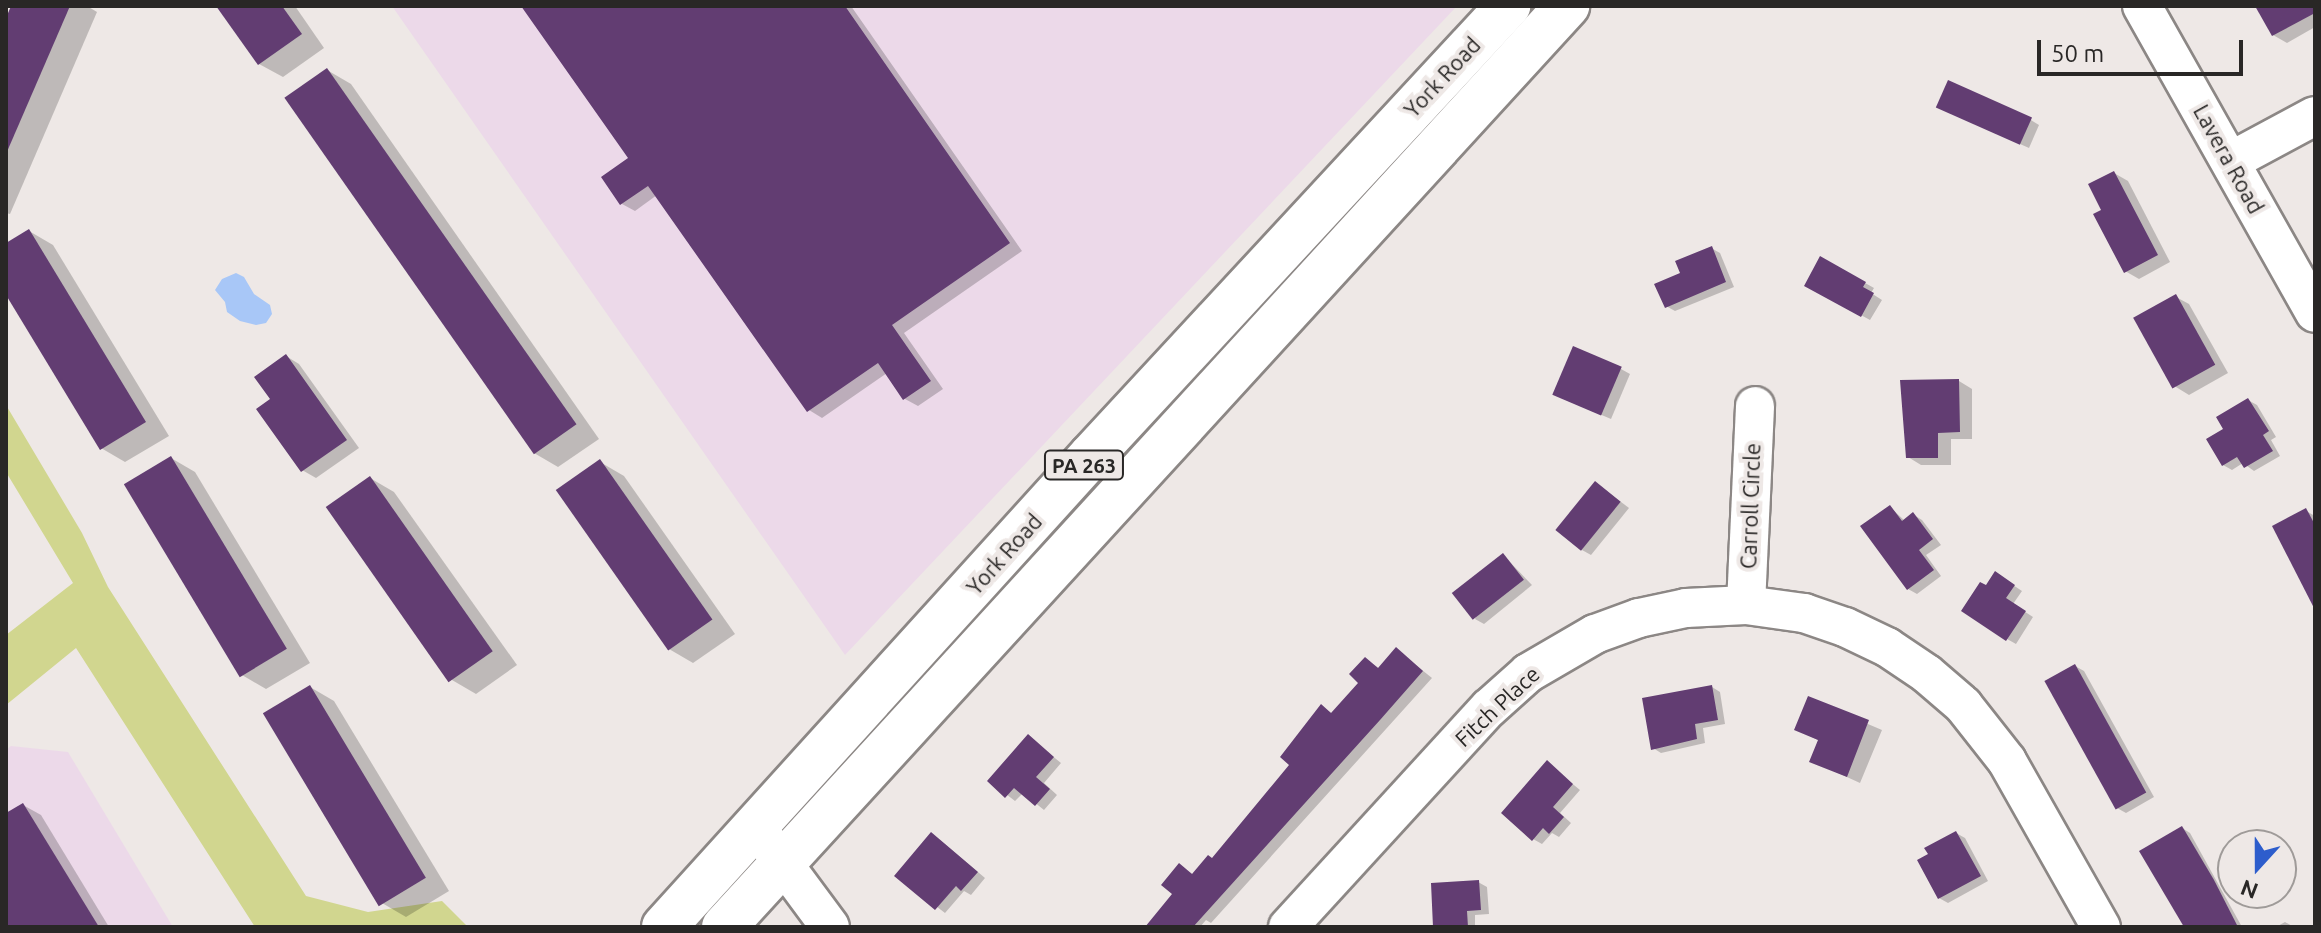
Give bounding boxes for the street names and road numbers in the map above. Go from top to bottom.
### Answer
street label: York Road [1398,31,1486,123]
street label: Lavera Road [2188,100,2270,218]
street label: Carroll Circle [1735,442,1765,570]
road number: PA 263 [1042,449,1126,481]
street label: York Road [961,508,1047,600]
street label: Fitch Place [1449,660,1545,752]

